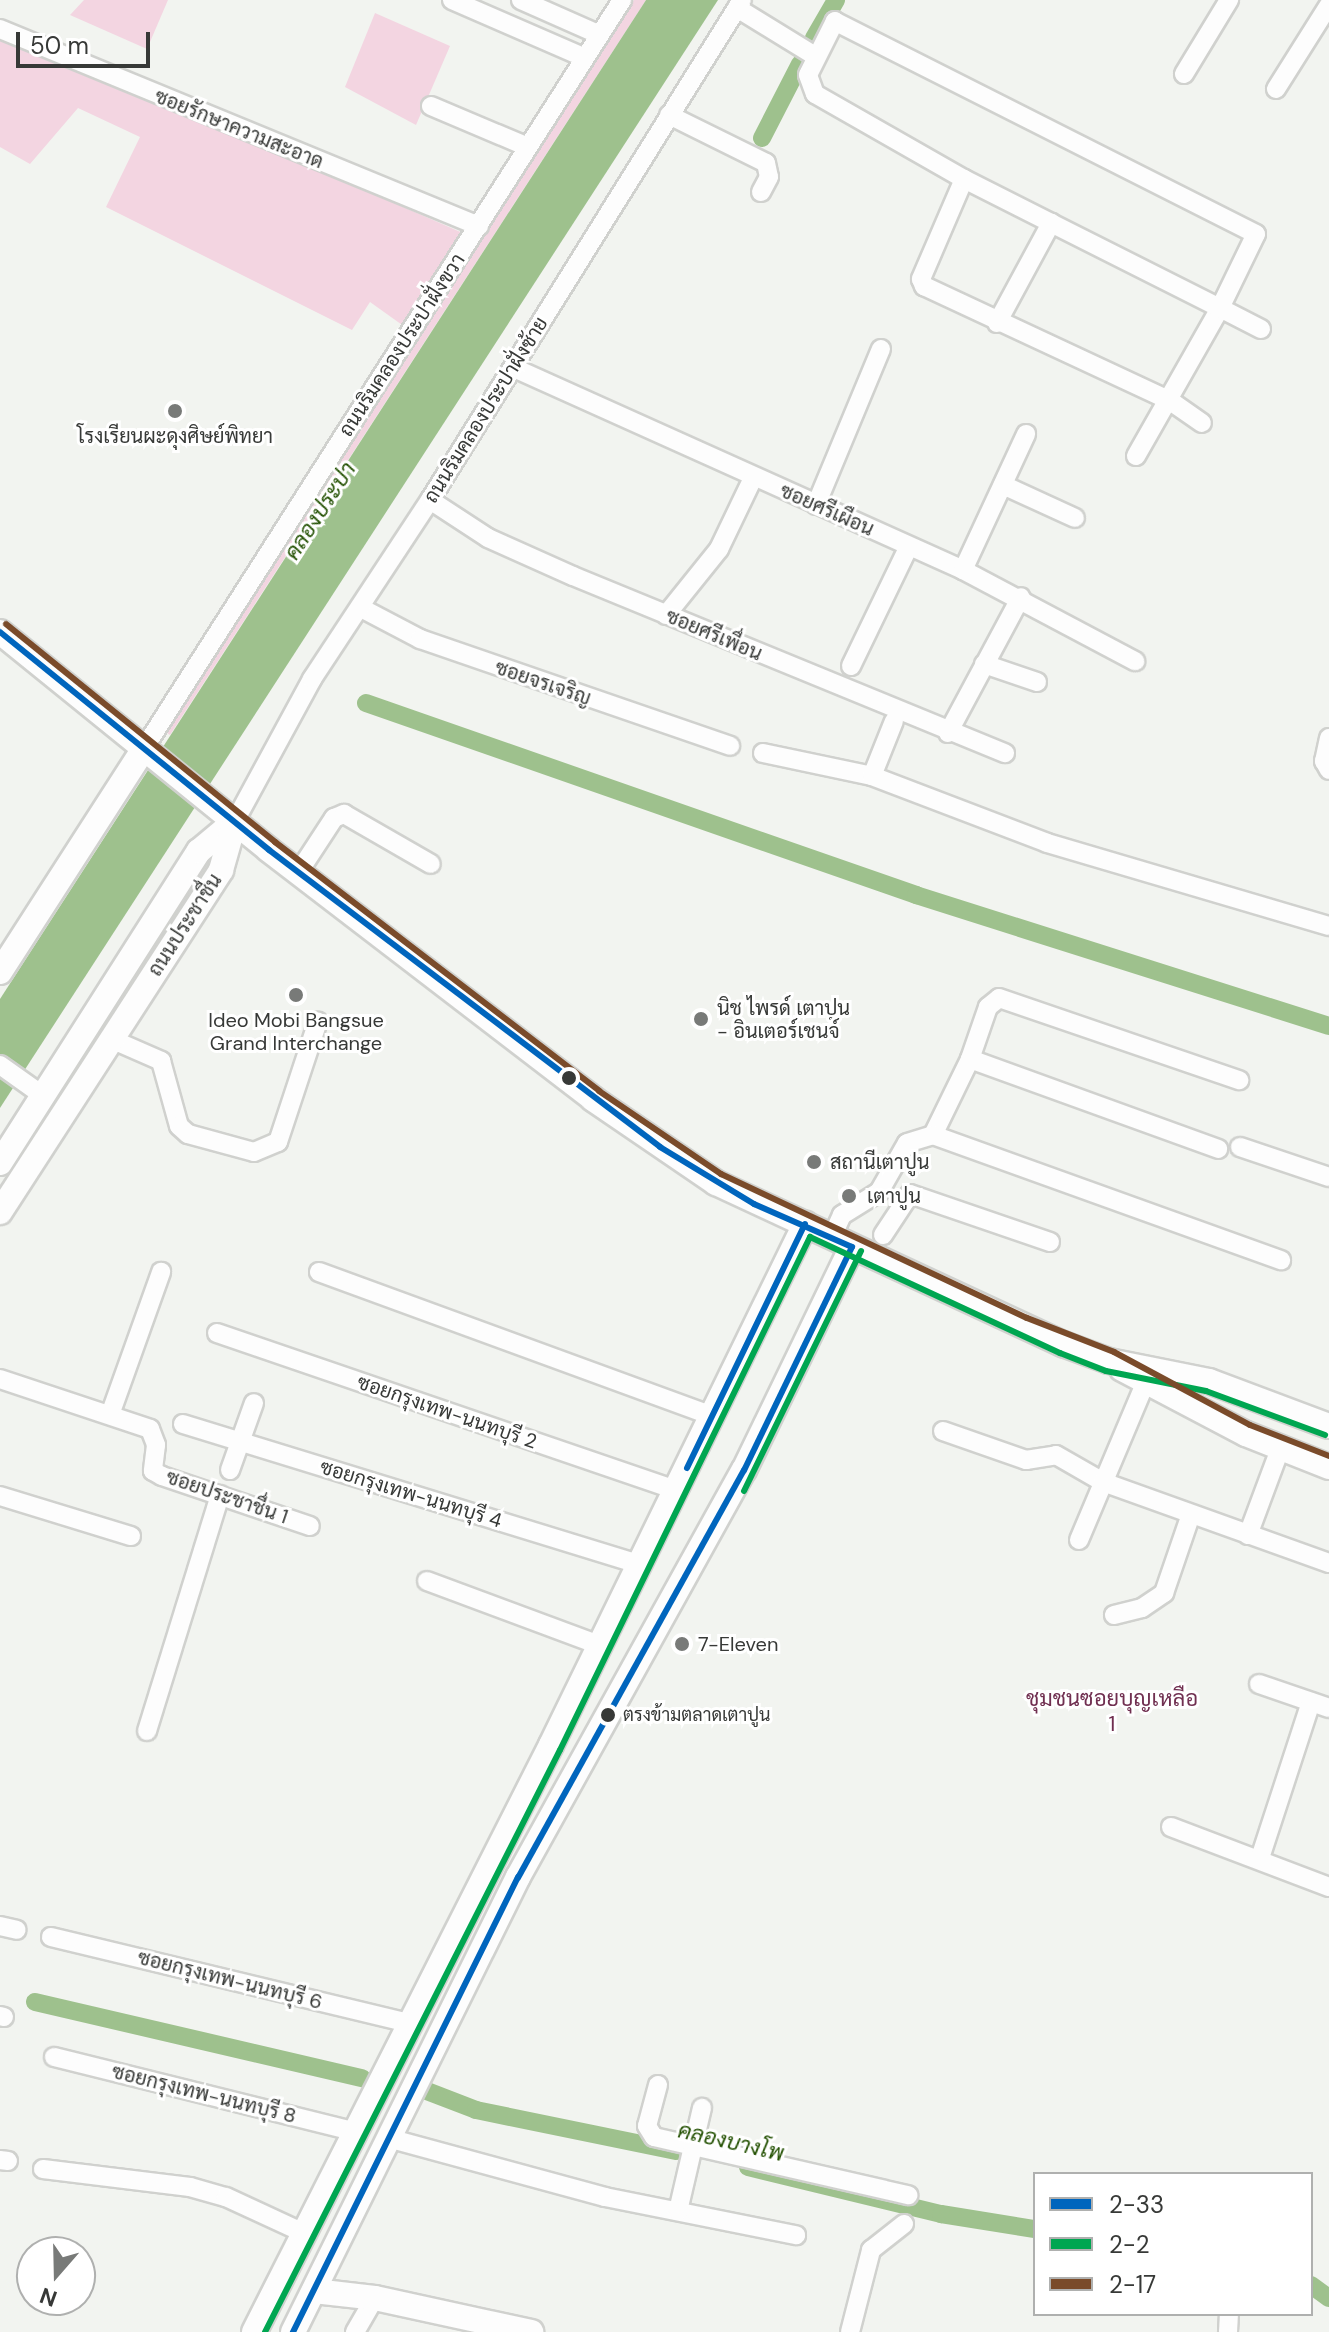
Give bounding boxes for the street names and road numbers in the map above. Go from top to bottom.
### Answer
street label: ซอยรักษาความสะอาด [151,84,327,174]
street label: ถนนริมคลองประปาฝั่งขวา [334,249,470,441]
street label: ถนนริมคลองประปาฝั่งซ้าย [419,313,553,507]
street label: ซอยศรีเผือน [776,479,878,541]
street label: ซอยศรีเพื่อน [662,604,766,666]
street label: ซอยจรเจริญ [492,655,594,711]
street label: ถนนประชาชื่น [143,869,227,981]
street label: ซอยกรุงเทพ-นนทบุรี 2 [354,1370,540,1454]
street label: ซอยกรุงเทพ-นนทบุรี 4 [317,1455,505,1533]
street label: ซอยประชาชื่น 1 [163,1465,291,1529]
street label: ซอยกรุงเทพ-นนทบุรี 6 [135,1945,325,2015]
street label: ซอยกรุงเทพ-นนทบุรี 8 [109,2059,299,2129]

